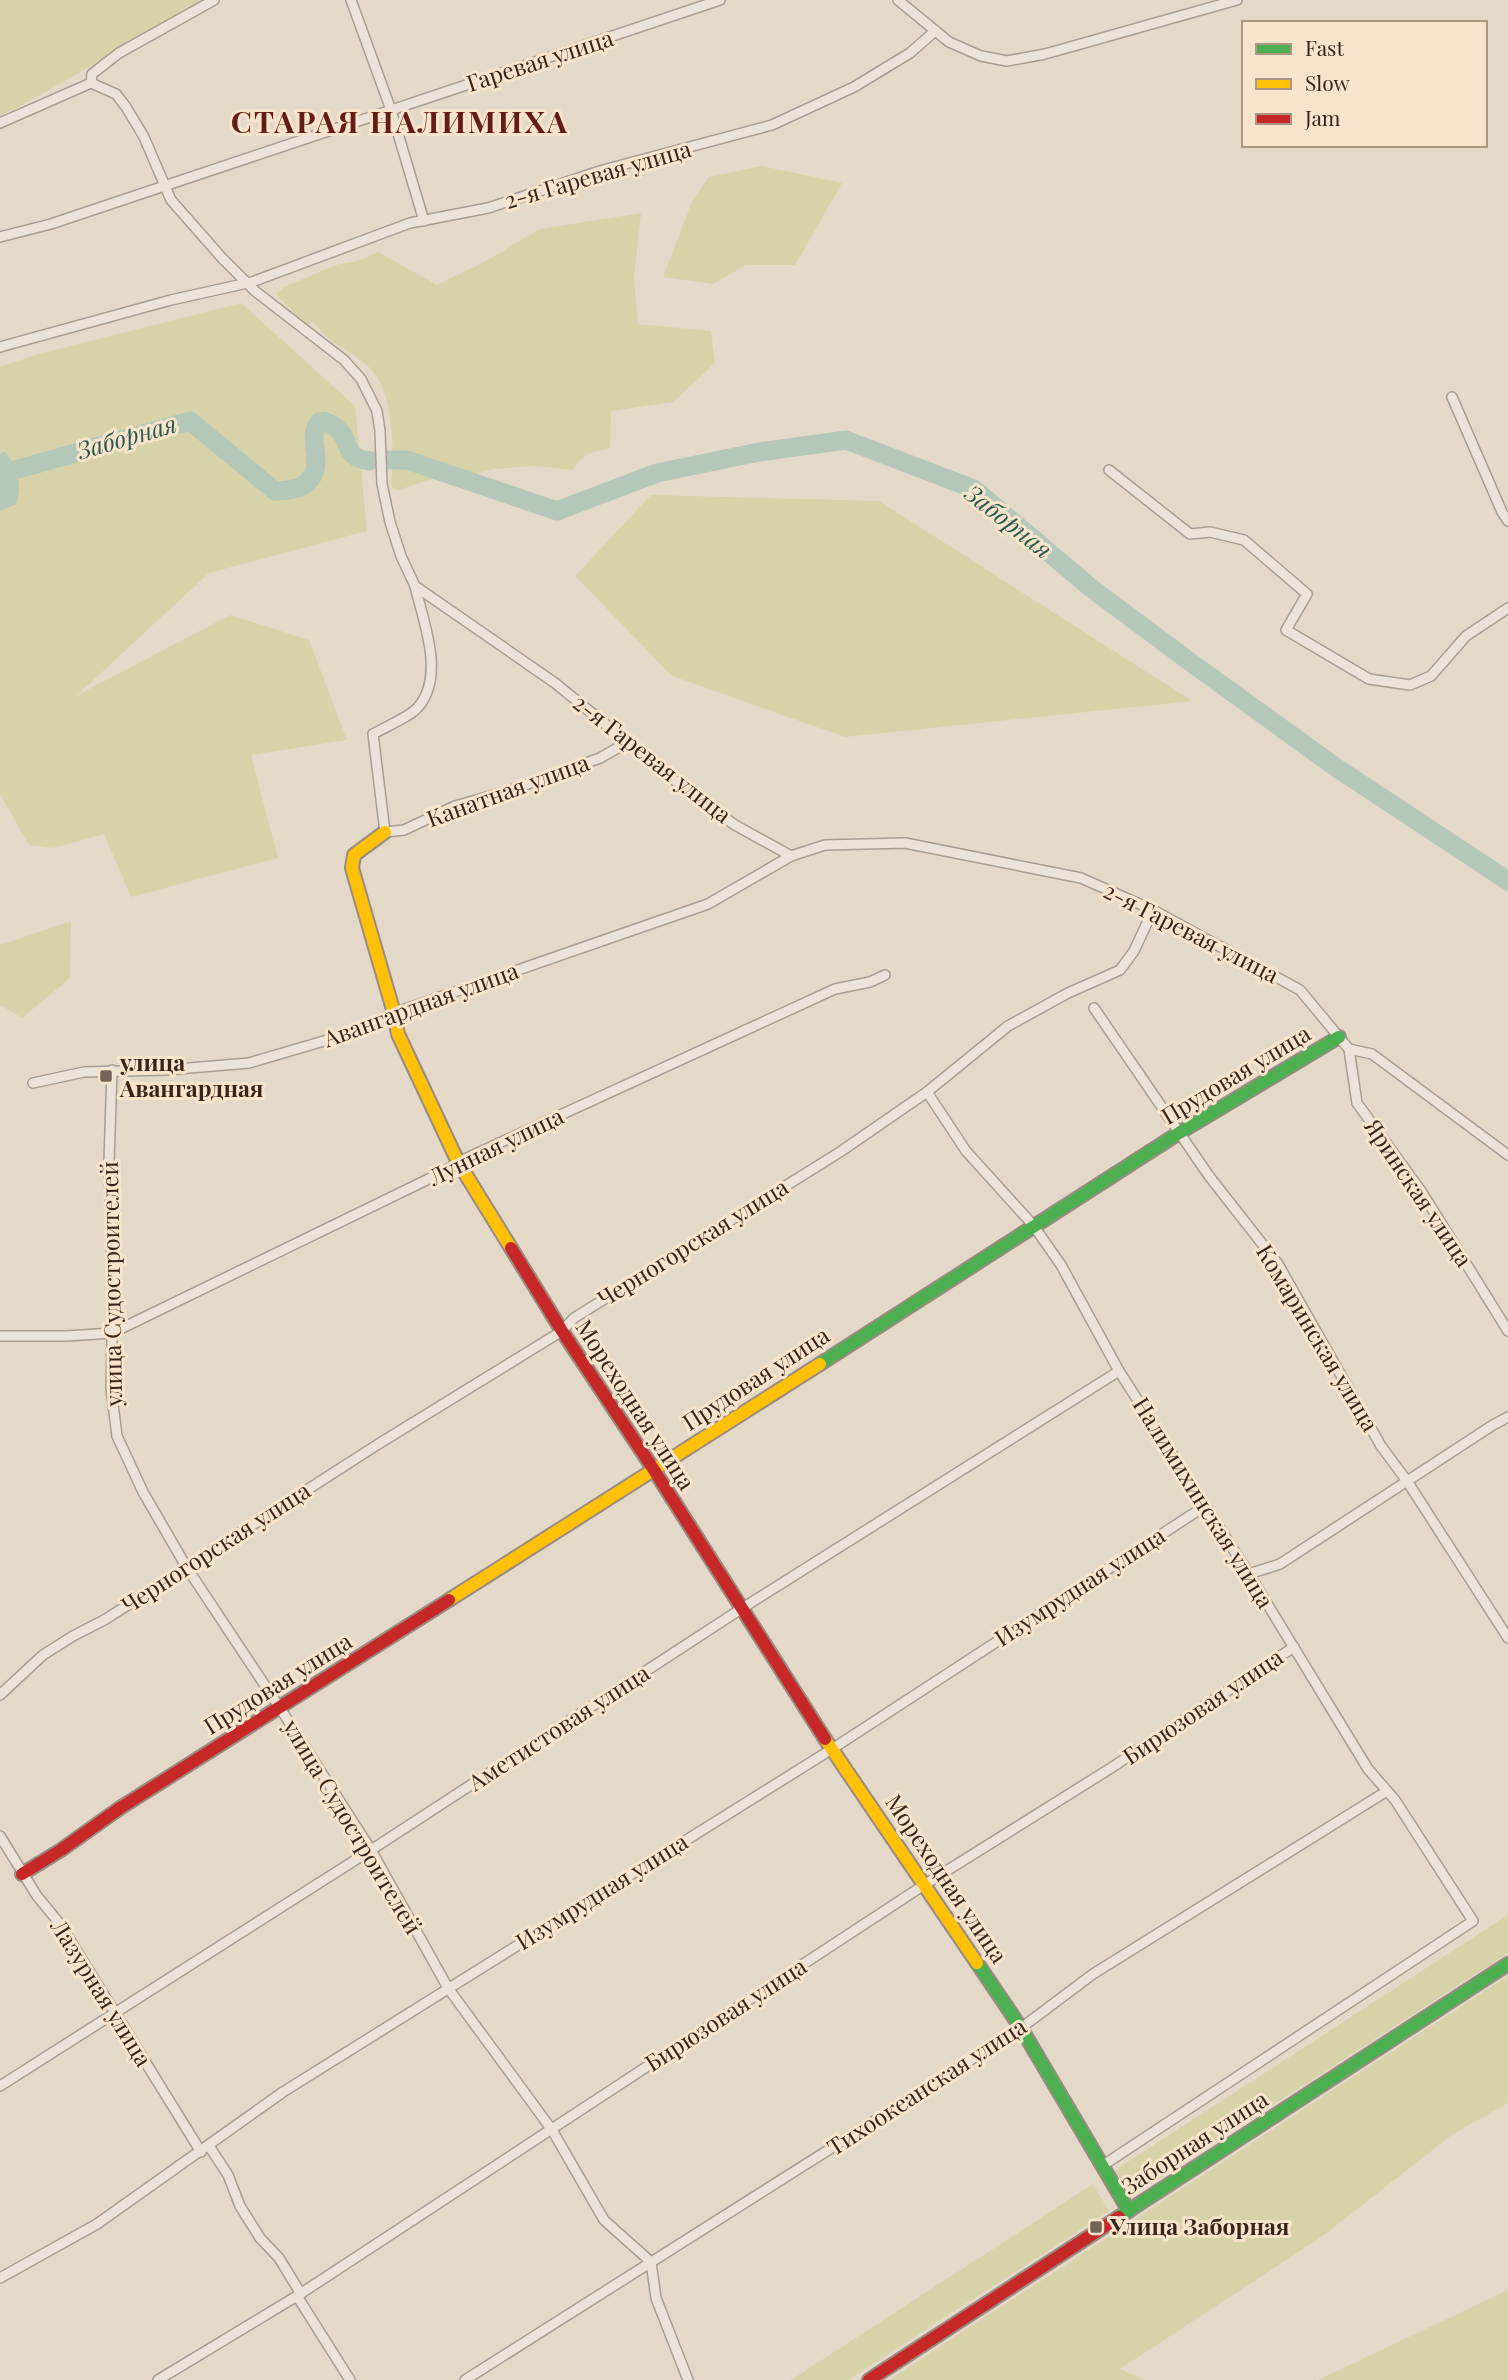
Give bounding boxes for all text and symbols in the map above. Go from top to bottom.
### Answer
street label: Гаревая улица [462,21,617,98]
legend [1242,21,1487,147]
text: Fast [1305,33,1344,61]
text: Slow [1305,68,1350,96]
district label: СТАРАЯ НАЛИМИХА [231,101,569,141]
text: Jam [1304,103,1341,131]
street label: 2-я Гаревая улица [501,132,695,215]
water label: Заборная [72,407,180,466]
water label: Заборная [958,476,1059,565]
street label: 2-я Гаревая улица [567,686,739,830]
street label: Канатная улица [422,746,594,833]
street label: 2-я Гаревая улица [1099,874,1285,989]
street label: Авангардная улица [318,954,523,1054]
street label: Прудовая улица [1155,1017,1316,1131]
place label: улица Авангардная [119,1046,263,1103]
marker: улица Авангардная [98,1068,114,1084]
street label: Лунная улица [422,1099,569,1192]
street label: Яринская улица [1358,1111,1481,1273]
street label: улица Судостроителей [93,1161,128,1408]
street label: Черногорская улица [591,1170,794,1313]
street label: Комаринская улица [1250,1238,1387,1437]
street label: Мореходная улица [569,1313,703,1496]
street label: Прудовая улица [676,1318,835,1437]
street label: Налимихинская улица [1127,1391,1282,1614]
street label: Черногорская улица [115,1474,316,1619]
street label: Изумрудная улица [988,1519,1171,1652]
street label: Прудовая улица [197,1625,358,1741]
street label: Бирюзовая улица [1116,1640,1289,1771]
street label: Аметистовая улица [461,1656,655,1798]
street label: улица Судостроителей [276,1712,430,1939]
street label: Мореходная улица [879,1788,1016,1969]
street label: Изумрудная улица [509,1825,694,1956]
street label: Лазурная улица [44,1912,160,2072]
street label: Бирюзовая улица [638,1950,812,2078]
street label: Тихоокеанская улица [821,2009,1032,2162]
street label: Заборная улица [1115,2083,1274,2201]
place label: Улица Заборная [1109,2210,1289,2241]
marker: Улица Заборная [1088,2219,1104,2235]

